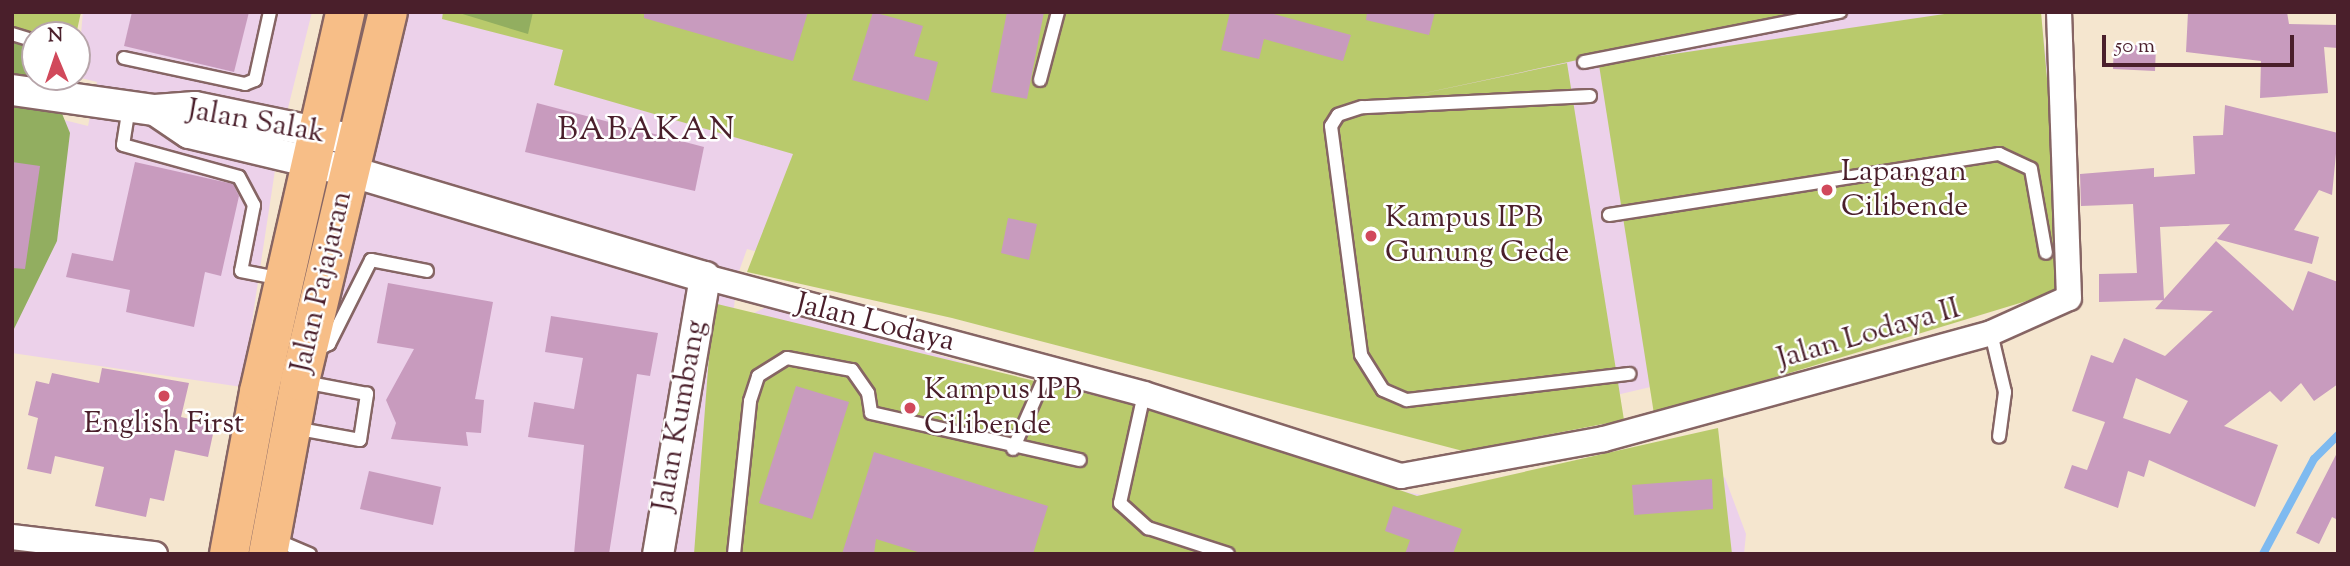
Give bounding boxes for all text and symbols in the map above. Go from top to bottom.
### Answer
north arrow [21,21,91,91]
scale bar [2105,21,2298,65]
text: N [47,23,63,50]
text: 50 m [2115,32,2155,62]
street label: Jalan Salak [184,93,328,153]
district label: BABAKAN [558,112,736,150]
place label: Lapangan Cilibende [1841,155,1968,226]
marker: Lapangan Cilibende [1819,182,1835,198]
street label: Jalan Pajajaran [285,188,361,376]
place label: Kampus IPB Gunung Gede [1385,201,1569,272]
marker: Kampus IPB Gunung Gede [1363,228,1379,244]
street label: Jalan Lodaya [792,287,958,361]
street label: Jalan Lodaya II [1773,292,1965,378]
street label: Jalan Kumbang [646,318,716,514]
place label: Kampus IPB Cilibende [924,373,1082,444]
marker: English First [156,388,172,404]
marker: Kampus IPB Cilibende [902,400,918,416]
place label: English First [84,407,244,443]

